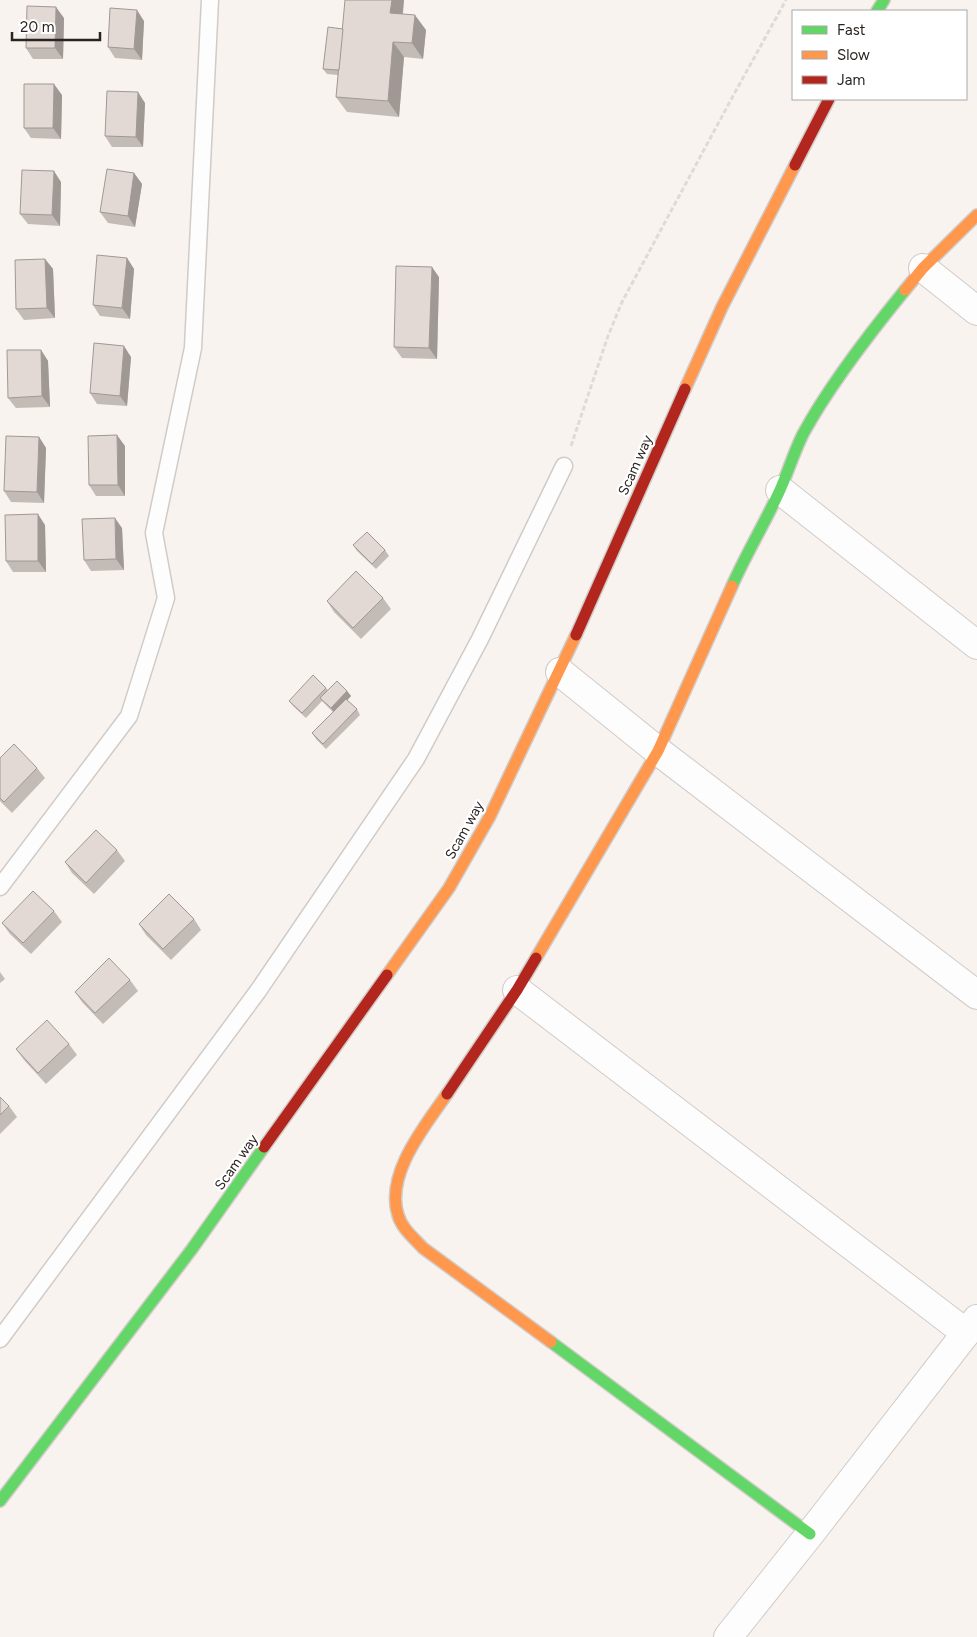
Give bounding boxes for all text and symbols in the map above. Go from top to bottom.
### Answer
scale bar [12,10,100,42]
legend [792,10,967,100]
text: 20 m [20,18,54,36]
text: Fast [837,21,866,39]
text: Slow [837,46,870,64]
text: Jam [837,71,865,89]
street label: Scam way [615,432,656,498]
street label: Scam way [442,798,488,862]
street label: Scam way [211,1131,262,1193]

